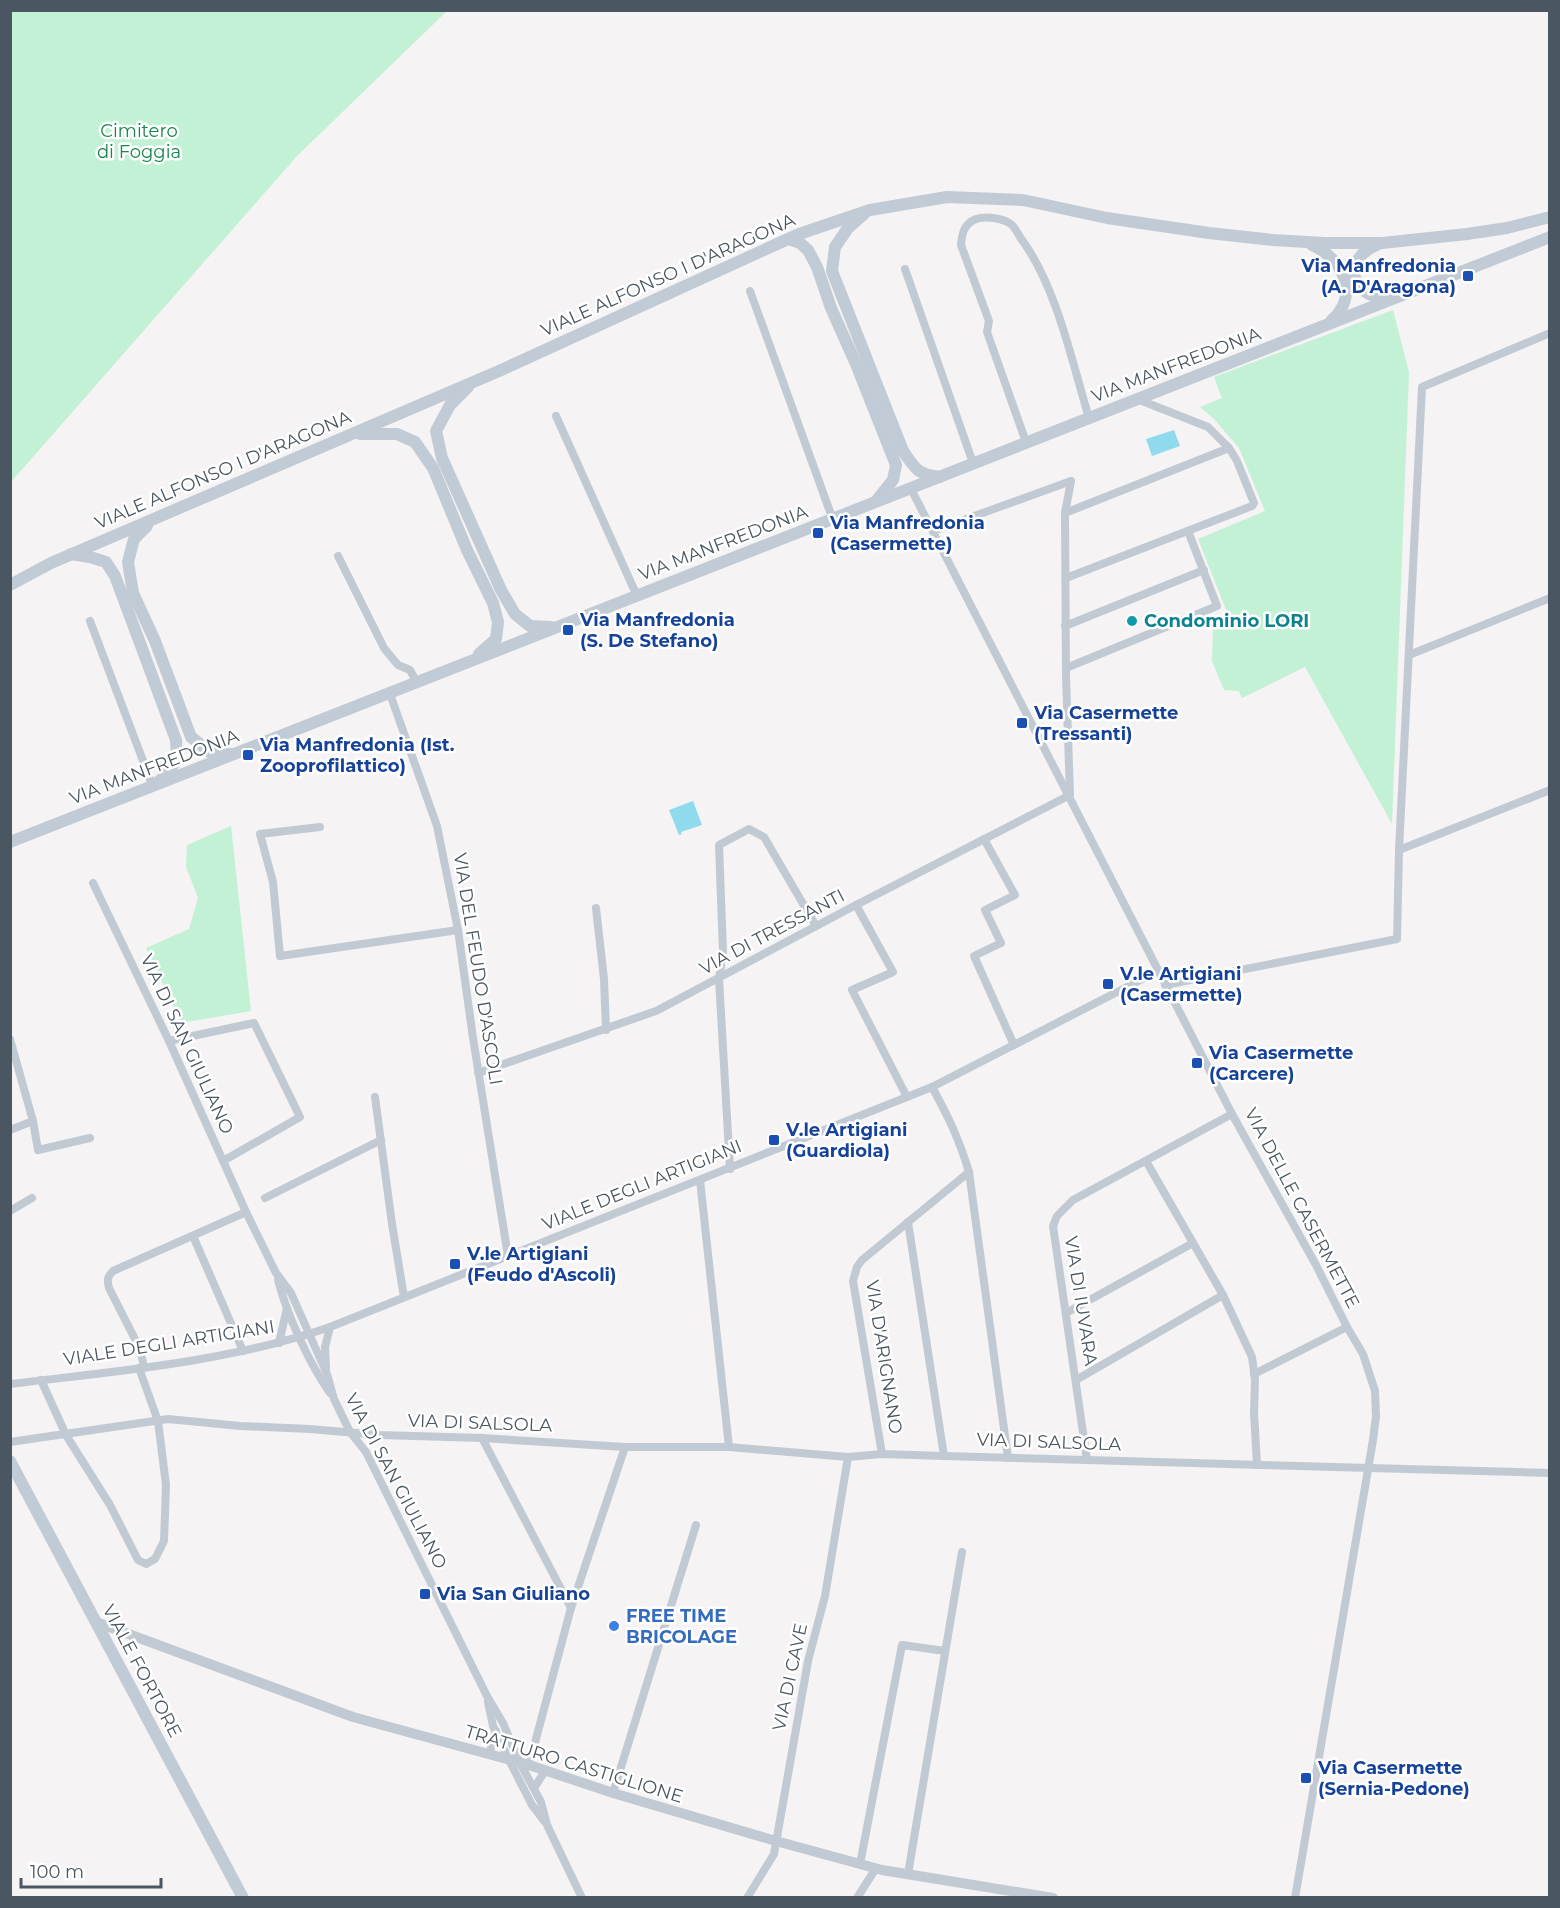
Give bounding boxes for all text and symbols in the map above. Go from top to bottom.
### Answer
park label: Cimitero di Foggia [97,120,181,163]
street label: VIALE ALFONSO I D'ARAGONA [537,209,799,341]
place label: Via Manfredonia (A. D'Aragona) [1300,255,1456,298]
marker: Via Manfredonia (A. D'Aragona) [1461,269,1475,283]
street label: VIA MANFREDONIA [1088,323,1264,407]
street label: VIALE ALFONSO I D'ARAGONA [92,406,354,534]
street label: VIA MANFREDONIA [635,501,811,585]
place label: Via Manfredonia (Casermette) [829,512,985,555]
marker: Via Manfredonia (Casermette) [811,526,825,540]
place label: Via Manfredonia (S. De Stefano) [579,609,735,652]
place label: Condominio LORI [1144,610,1309,632]
marker: Condominio LORI [1125,614,1139,628]
marker: Via Manfredonia (S. De Stefano) [561,623,575,637]
place label: Via Casermette (Tressanti) [1033,702,1178,745]
marker: Via Casermette (Tressanti) [1015,716,1029,730]
street label: VIA MANFREDONIA [66,725,242,809]
place label: Via Manfredonia (Ist. Zooprofilattico) [259,734,455,777]
marker: Via Manfredonia (Ist. Zooprofilattico) [241,748,255,762]
street label: VIA DEL FEUDO D'ASCOLI [449,851,507,1087]
street label: VIA DI TRESSANTI [696,884,848,980]
street label: VIA DI SAN GIULIANO [136,951,238,1137]
place label: V.le Artigiani (Casermette) [1119,963,1242,1006]
marker: V.le Artigiani (Casermette) [1101,977,1115,991]
place label: Via Casermette (Carcere) [1208,1042,1353,1085]
marker: Via Casermette (Carcere) [1190,1056,1204,1070]
street label: VIA DELLE CASERMETTE [1240,1104,1364,1312]
place label: V.le Artigiani (Guardiola) [785,1119,907,1162]
marker: V.le Artigiani (Guardiola) [767,1133,781,1147]
street label: VIALE DEGLI ARTIGIANI [539,1135,745,1235]
street label: VIA DI IUVARA [1060,1235,1102,1367]
place label: V.le Artigiani (Feudo d'Ascoli) [466,1243,616,1286]
marker: V.le Artigiani (Feudo d'Ascoli) [448,1257,462,1271]
street label: VIA D'ARIGNANO [861,1279,907,1435]
street label: VIALE DEGLI ARTIGIANI [62,1315,276,1371]
street label: VIA DI SAN GIULIANO [340,1389,452,1573]
street label: VIA DI SALSOLA [407,1409,553,1437]
street label: VIA DI SALSOLA [976,1428,1122,1456]
place label: Via San Giuliano [436,1583,590,1605]
marker: Via San Giuliano [418,1587,432,1601]
street label: VIALE FORTORE [98,1601,186,1741]
place label: FREE TIME BRICOLAGE [626,1605,737,1648]
marker: FREE TIME BRICOLAGE [607,1619,621,1633]
street label: VIA DI CAVE [768,1621,812,1733]
street label: TRATTURO CASTIGLIONE [462,1720,686,1808]
place label: Via Casermette (Sernia-Pedone) [1317,1757,1470,1800]
marker: Via Casermette (Sernia-Pedone) [1299,1771,1313,1785]
scale bar [21,1851,160,1889]
text: 100 m [30,1861,84,1883]

